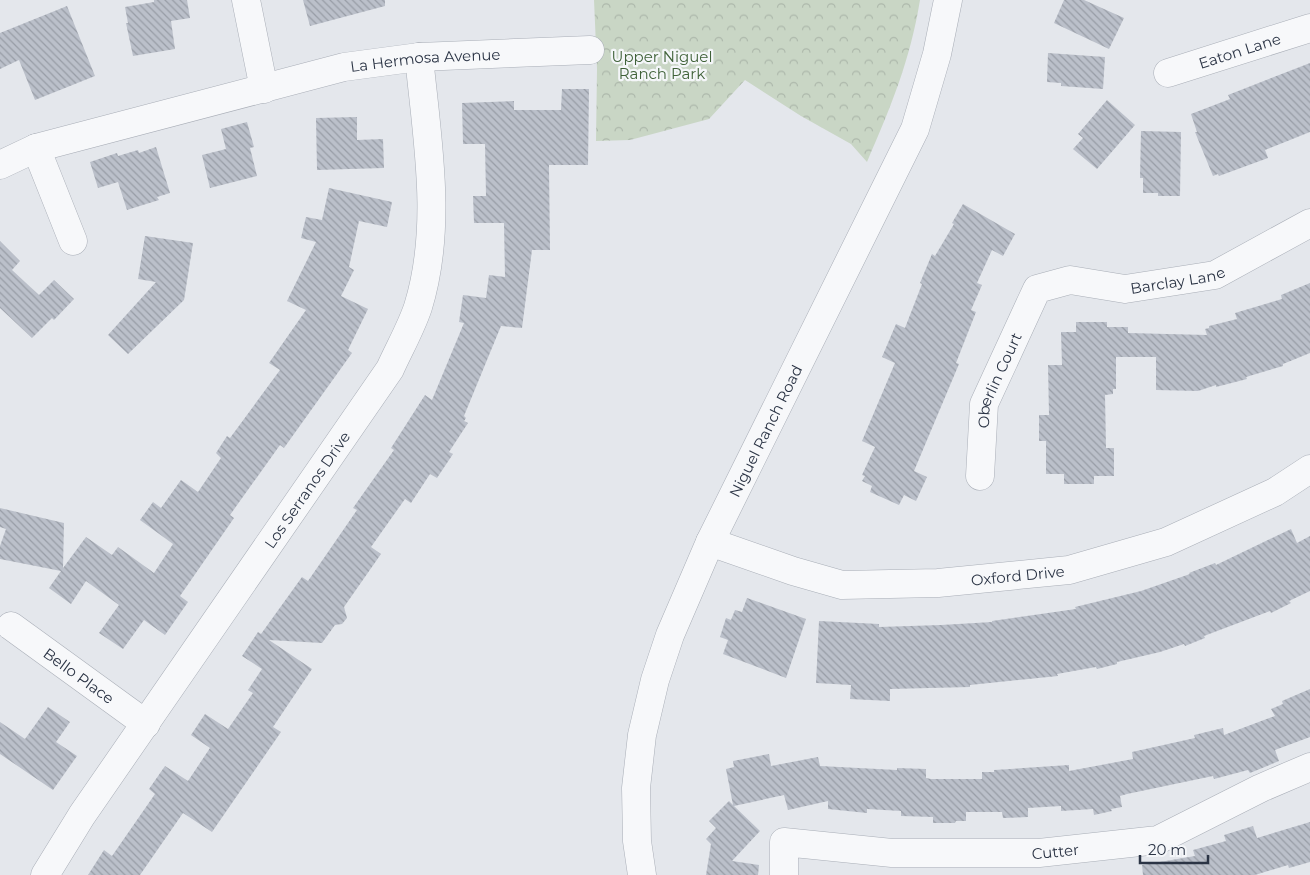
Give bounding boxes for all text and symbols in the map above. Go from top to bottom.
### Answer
street label: Eaton Lane [1196,28,1283,72]
street label: La Hermosa Avenue [349,44,501,76]
park label: Upper Niguel Ranch Park [612,47,712,83]
street label: Barclay Lane [1129,262,1229,298]
street label: Oberlin Court [973,329,1025,429]
street label: Niguel Ranch Road [724,362,806,500]
street label: Los Serranos Drive [260,427,354,552]
street label: Oxford Drive [970,561,1065,589]
street label: Bello Place [40,643,118,707]
scale bar [1140,832,1208,864]
street label: Cutter [1032,839,1080,863]
text: 20 m [1148,840,1186,859]

